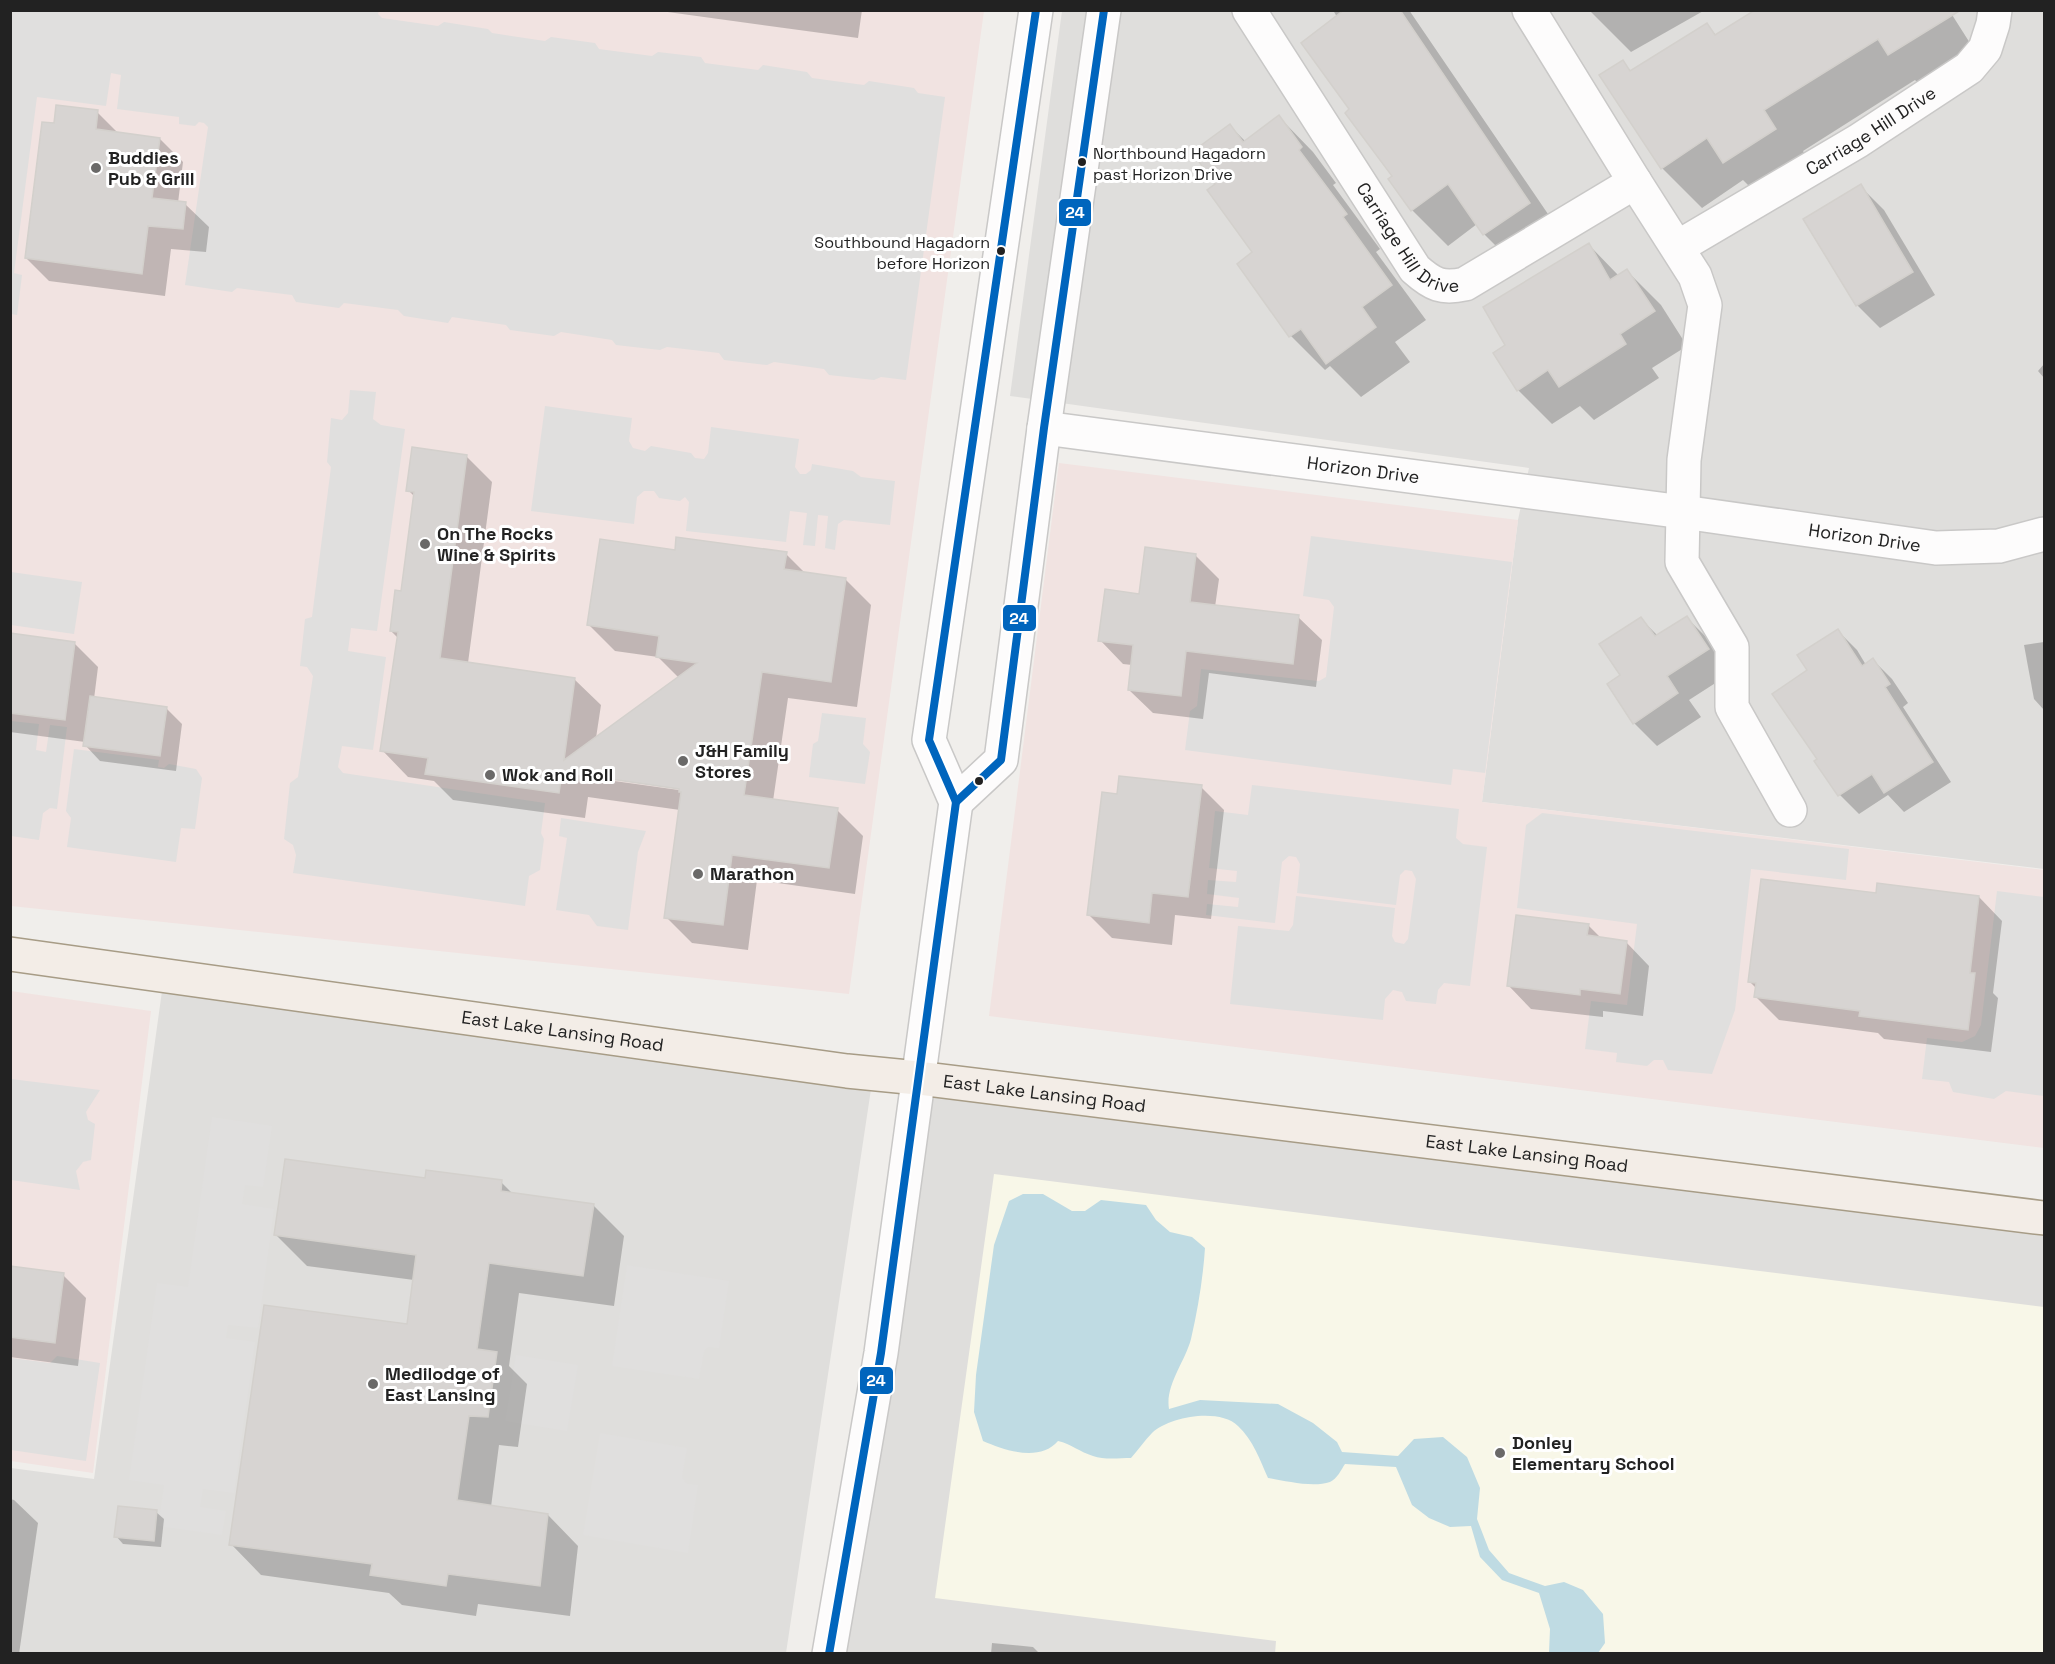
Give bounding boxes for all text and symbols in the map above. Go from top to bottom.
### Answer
street label: Carriage Hill Drive [1801,81,1940,180]
place label: Northbound Hagadorn past Horizon Drive [1093,143,1266,185]
place label: Buddies Pub & Grill [108,146,195,190]
marker: Northbound Hagadorn past Horizon Drive [1076,156,1088,168]
marker: Buddies Pub & Grill [89,161,103,175]
street label: Carriage Hill Drive [1351,178,1460,297]
line badge: 24 [1058,198,1092,227]
text: 24 [1065,202,1085,223]
place label: Southbound Hagadorn before Horizon [814,232,990,274]
marker: Southbound Hagadorn before Horizon [995,245,1007,257]
street label: Horizon Drive [1306,451,1421,488]
street label: Horizon Drive [1807,518,1922,557]
place label: On The Rocks Wine & Spirits [437,522,556,566]
marker: On The Rocks Wine & Spirits [418,537,432,551]
line badge: 24 [1002,604,1037,632]
text: 24 [1009,608,1029,629]
place label: J&H Family Stores [695,739,789,783]
marker: J&H Family Stores [676,754,690,768]
place label: Wok and Roll [502,763,613,786]
marker: Wok and Roll [483,768,497,782]
unlabelled marker [973,775,985,787]
place label: Marathon [710,862,794,885]
marker: Marathon [691,867,705,881]
street label: East Lake Lansing Road [460,1005,665,1056]
street label: East Lake Lansing Road [942,1069,1147,1117]
street label: East Lake Lansing Road [1424,1129,1629,1177]
place label: Medilodge of East Lansing [385,1362,500,1406]
line badge: 24 [859,1366,894,1395]
text: 24 [866,1370,886,1391]
marker: Medilodge of East Lansing [366,1377,380,1391]
place label: Donley Elementary School [1512,1431,1675,1475]
marker: Donley Elementary School [1493,1446,1507,1460]

